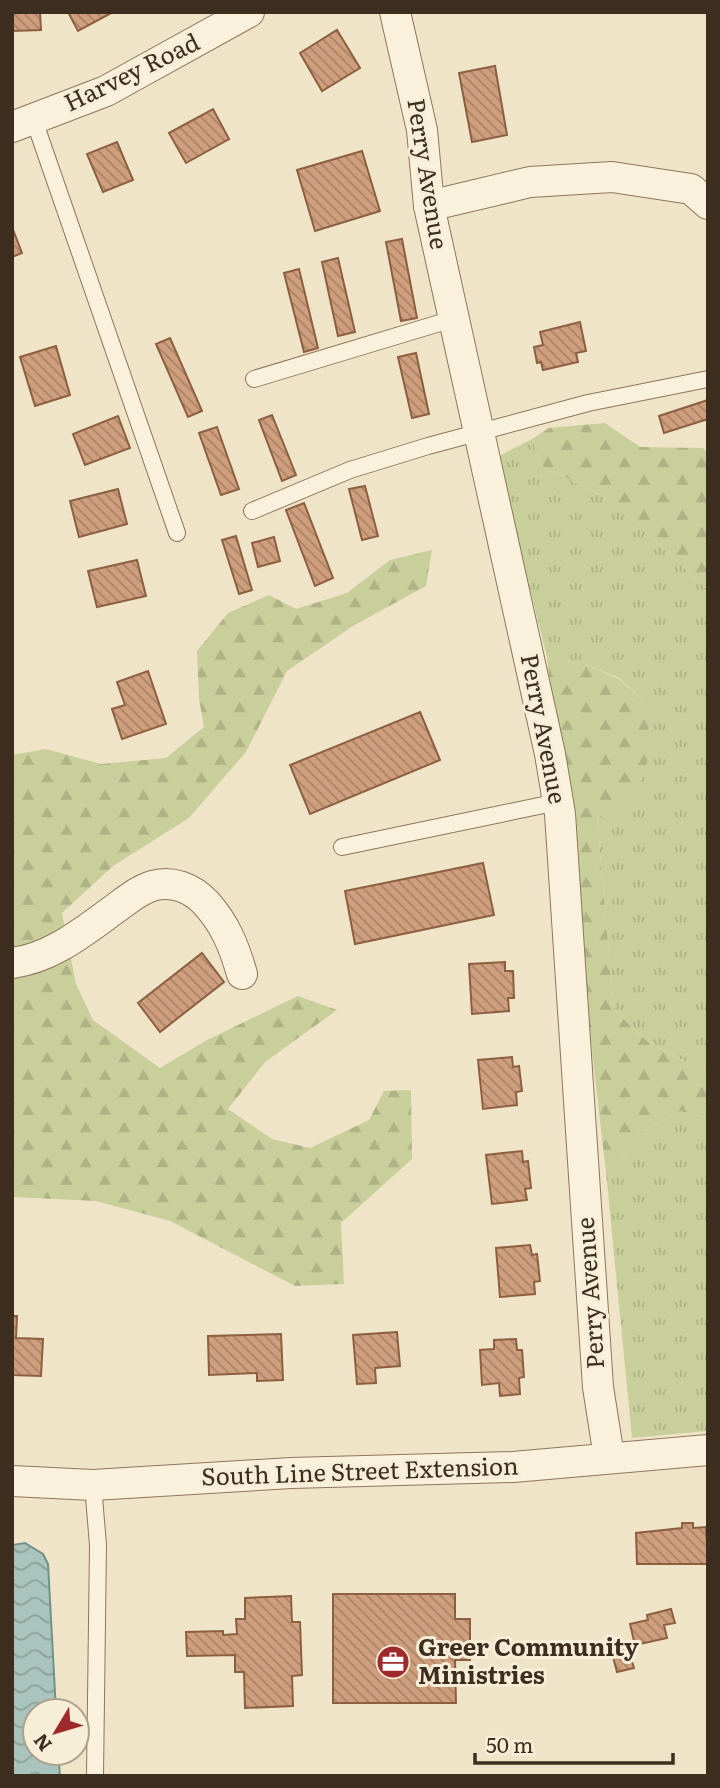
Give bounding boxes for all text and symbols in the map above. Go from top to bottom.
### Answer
street label: Harvey Road [57,23,205,119]
street label: Perry Avenue [400,96,459,252]
street label: Perry Avenue [514,650,577,807]
street label: Perry Avenue [566,1216,611,1370]
street label: South Line Street Extension [201,1446,519,1493]
place label: Greer Community Ministries [418,1628,639,1691]
office icon: Greer Community Ministries [374,1643,412,1681]
north arrow [21,1697,91,1767]
scale bar [475,1722,673,1766]
text: N [26,1728,58,1758]
text: 50 m [486,1728,533,1759]

